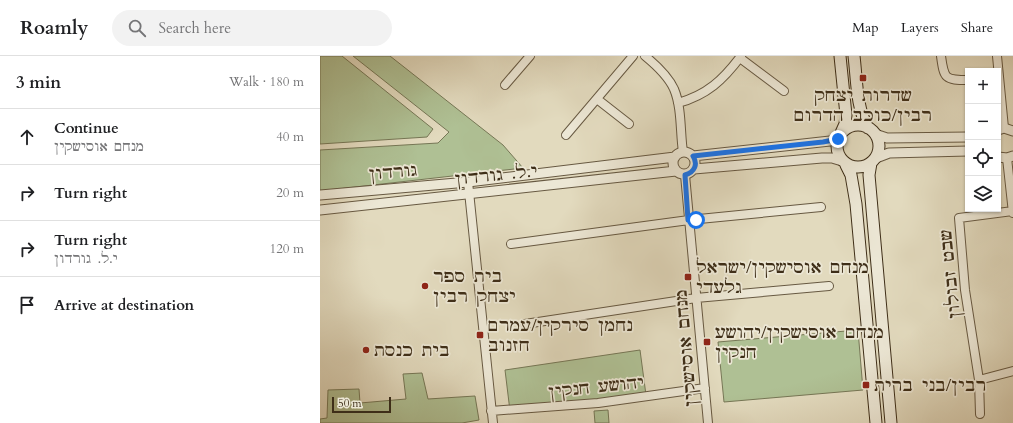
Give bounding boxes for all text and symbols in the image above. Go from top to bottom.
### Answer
search box [112,10,392,46]
text: Roamly [20,15,88,41]
icon: search [126,17,148,39]
text: Search here [158,18,231,38]
text: Map [852,18,879,37]
text: Layers [901,18,939,37]
text: Share [961,18,993,37]
map controls [965,68,1001,212]
button: + [965,68,1001,104]
text: 3 min [16,71,61,94]
text: Walk · 180 m [229,73,304,91]
marker: שדרות יצחק רבין/כוכב הדרום [858,73,868,83]
place label: שדרות יצחק רבין/כוכב הדרום [794,84,932,127]
button: − [965,104,1001,140]
text: Continue [54,118,119,138]
icon: ahead [16,126,38,148]
text: 40 m [276,128,304,146]
route end [829,130,847,148]
text: מנחם אוסישקין [54,138,144,156]
button: locate [965,140,1001,176]
street label: גורדון [368,158,418,186]
street label: י.ל. גורדון [453,159,539,191]
button: layers [965,176,1001,212]
icon: right [16,182,38,204]
text: Turn right [54,183,127,203]
text: 20 m [276,184,304,202]
route start [687,211,705,229]
street label: שבט זבולון [934,228,966,320]
text: Turn right [54,230,127,250]
icon: right [16,238,38,260]
text: 120 m [270,240,304,258]
text: י.ל. גורדון [54,250,118,268]
place label: מנחם אוסישקין/ישראל גלעדי [696,256,869,299]
place label: בית ספר יצחק רבין [433,265,516,308]
marker: מנחם אוסישקין/ישראל גלעדי [683,272,693,282]
marker: בית ספר יצחק רבין [420,281,430,291]
street label: מנחם אוסישקין [669,288,703,408]
icon: arrive [16,294,38,316]
text: Arrive at destination [54,295,194,315]
place label: נחמן סירקין/עמרם חזנוב [488,314,633,357]
place label: מנחם אוסישקין/יהושע חנקין [715,321,884,364]
marker: נחמן סירקין/עמרם חזנוב [475,330,485,340]
marker: מנחם אוסישקין/יהושע חנקין [702,337,712,347]
place label: בית כנסת [374,339,450,362]
marker: בית כנסת [361,345,371,355]
street label: יהושע חנקין [547,371,645,403]
place label: רבין/בני ברית [874,374,986,397]
marker: רבין/בני ברית [861,380,871,390]
scale bar [332,395,391,414]
text: 50 m [338,396,362,411]

